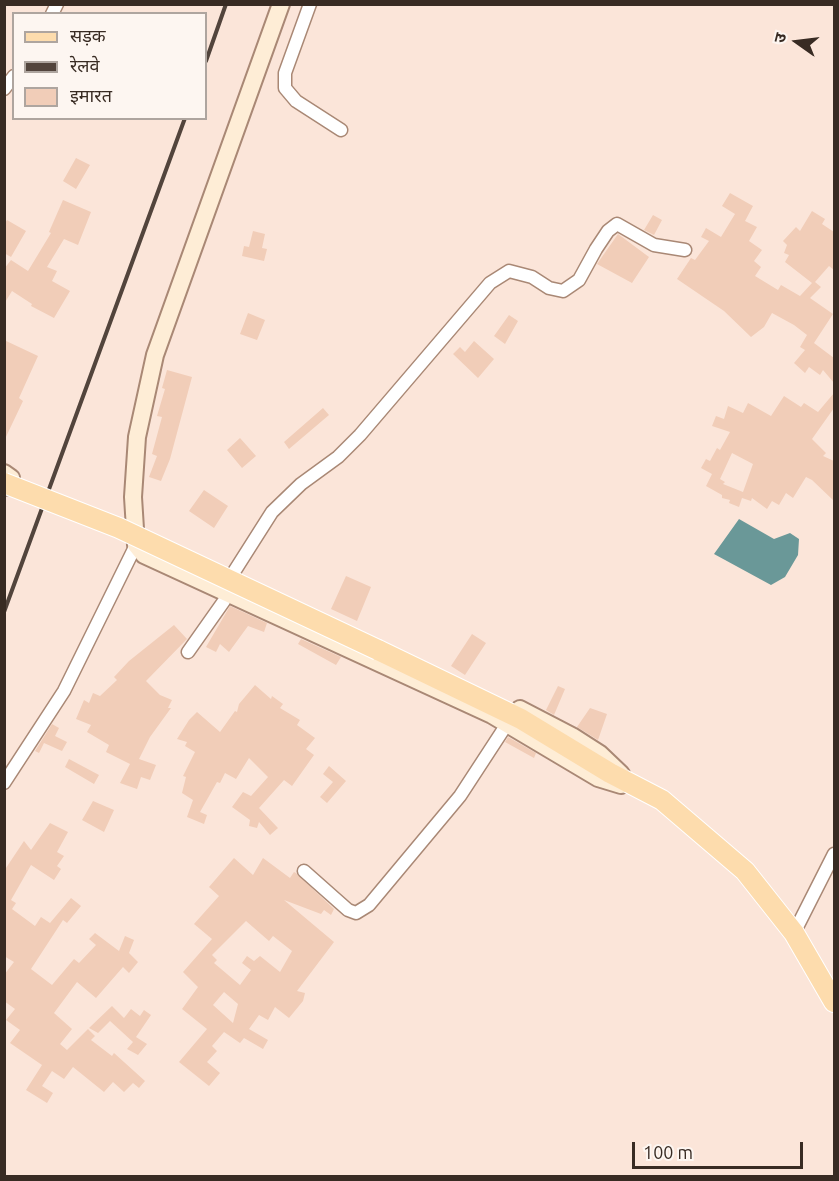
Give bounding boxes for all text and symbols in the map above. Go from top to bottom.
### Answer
legend [12,12,207,120]
north arrow [767,12,827,72]
text: सड़क [70,25,106,45]
text: उ [770,31,789,44]
text: रेलवे [70,55,100,75]
text: इमारत [70,85,112,105]
scale bar [635,1130,806,1168]
text: 100 m [643,1142,693,1162]

